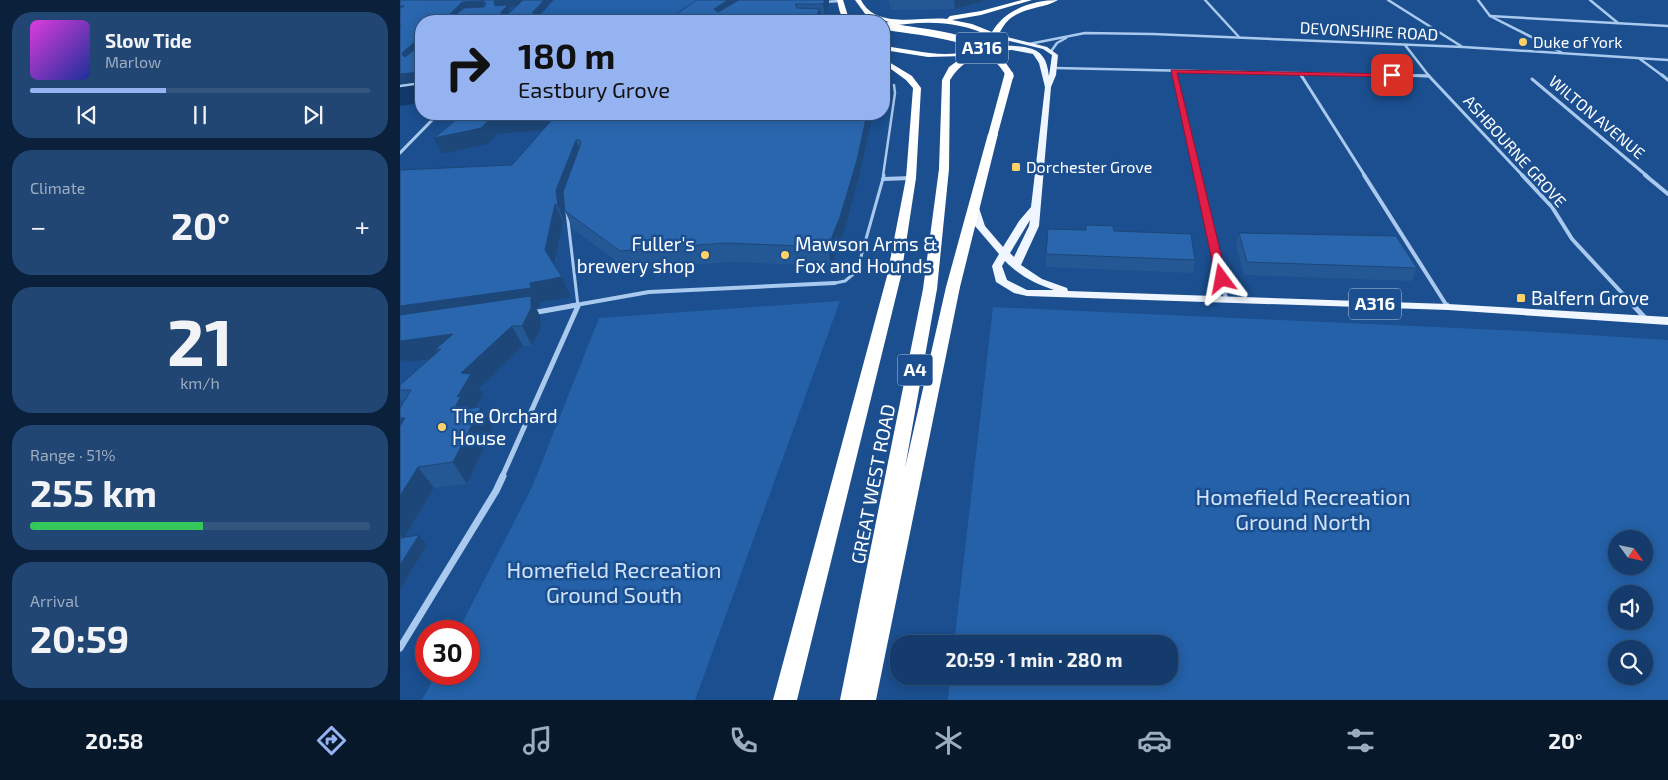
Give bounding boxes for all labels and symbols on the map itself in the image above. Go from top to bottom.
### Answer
street label: DEVONSHIRE ROAD [1299,17,1439,44]
road number: A316 [956,32,1008,64]
place label: Duke of York [1533,32,1623,51]
marker: Duke of York [1517,36,1529,48]
pin [1371,54,1413,96]
street label: WILTON AVENUE [1546,71,1649,162]
street label: ASHBOURNE GROVE [1460,91,1571,210]
place label: Dorchester Grove [1026,157,1152,176]
marker: Dorchester Grove [1010,161,1022,173]
place label: Fuller's brewery shop [577,232,695,277]
place label: Mawson Arms & Fox and Hounds [795,232,938,277]
marker: Fuller's brewery shop [699,249,711,261]
marker: Mawson Arms & Fox and Hounds [779,249,791,261]
position arrow [1195,252,1247,304]
place label: Balfern Grove [1531,286,1649,309]
road number: A316 [1349,288,1401,320]
marker: Balfern Grove [1515,292,1527,304]
road number: A4 [898,354,932,386]
street label: GREAT WEST ROAD [846,402,899,566]
place label: The Orchard House [452,404,558,449]
marker: The Orchard House [436,421,448,433]
park label: Homefield Recreation Ground North [1195,483,1411,534]
north arrow [1608,530,1652,575]
park label: Homefield Recreation Ground South [506,556,722,607]
speed limit sign: 30 [415,620,480,685]

